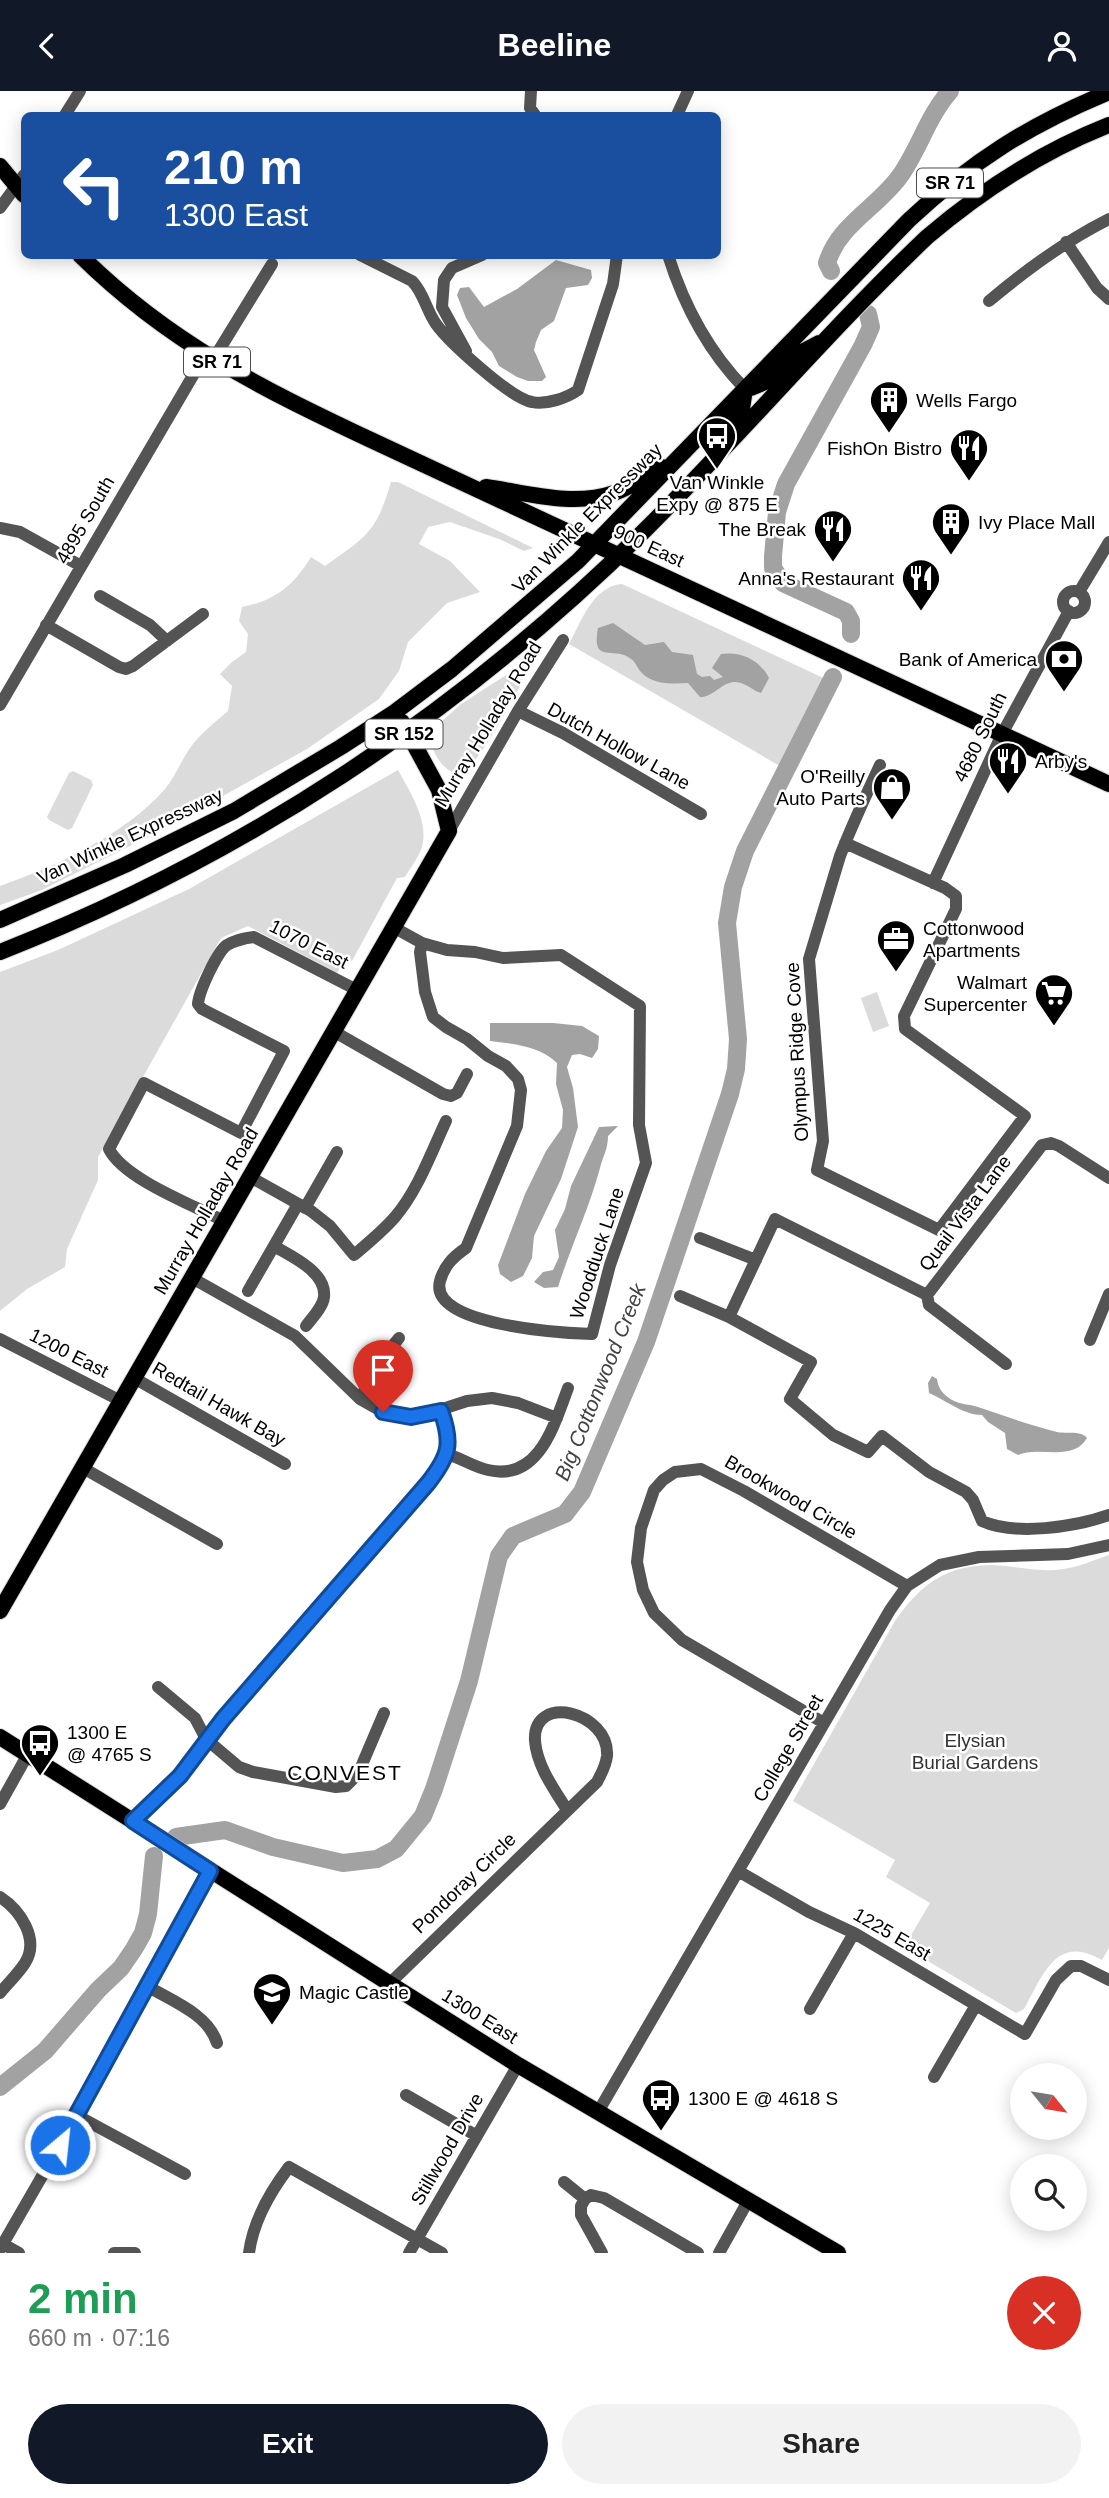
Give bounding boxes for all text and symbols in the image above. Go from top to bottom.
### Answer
icon: back [28,27,66,65]
text: Beeline [498,27,611,63]
icon: person [1043,27,1081,65]
icon: left [49,140,140,231]
text: 210 m [164,140,303,194]
road number: SR 71 [917,169,983,197]
text: 1300 East [164,197,308,233]
road number: SR 71 [184,347,250,377]
building icon: Wells Fargo [868,379,910,434]
place label: Wells Fargo [916,390,1017,411]
bus stop icon: Van Winkle Expy @ 875 E [696,415,738,470]
restaurant icon: FishOn Bistro [948,427,990,482]
place label: FishOn Bistro [827,438,942,459]
street label: Van Winkle Expressway [508,439,666,597]
place label: Van Winkle Expy @ 875 E [656,472,778,515]
street label: 4895 South [52,473,118,567]
building icon: Ivy Place Mall [930,501,972,556]
restaurant icon: The Break [812,508,854,563]
place label: Ivy Place Mall [978,512,1095,533]
place label: The Break [718,519,806,540]
street label: 900 East [611,521,688,572]
restaurant icon: Anna's Restaurant [900,557,942,612]
place label: Anna's Restaurant [738,568,895,589]
street label: Murray Holladay Road [430,638,546,810]
bank icon: Bank of America [1043,638,1085,693]
place label: Bank of America [899,649,1037,670]
street label: 4680 South [949,689,1011,785]
street label: Dutch Hollow Lane [544,698,694,794]
road number: SR 152 [366,719,442,749]
restaurant icon: Arby's [987,740,1029,795]
place label: Arby's [1035,751,1087,772]
place label: O'Reilly Auto Parts [776,766,865,809]
shop icon: O'Reilly Auto Parts [871,766,913,821]
street label: Van Winkle Expressway [34,784,227,888]
street label: 1070 East [266,915,353,973]
office icon: Cottonwood Apartments [875,918,917,973]
place label: Cottonwood Apartments [923,918,1024,961]
street label: Olympus Ridge Cove [782,962,812,1142]
place label: Walmart Supercenter [923,972,1028,1015]
supermarket icon: Walmart Supercenter [1033,972,1075,1027]
street label: Murray Holladay Road [150,1124,262,1298]
street label: Quail Vista Lane [915,1151,1015,1275]
street label: Woodduck Lane [566,1185,628,1321]
water label: Big Cottonwood Creek [550,1279,651,1484]
street label: 1200 East [26,1324,113,1382]
pin [353,1340,413,1412]
icon: arrive [364,1351,402,1389]
street label: Redtail Hawk Bay [149,1357,290,1451]
street label: Brookwood Circle [721,1451,861,1543]
street label: College Street [749,1690,828,1805]
bus stop icon: 1300 E @ 4765 S [19,1722,61,1777]
place label: 1300 E @ 4765 S [67,1722,152,1765]
park label: Elysian Burial Gardens [912,1730,1038,1773]
district label: CONVEST [287,1761,403,1784]
street label: Pondoray Circle [408,1828,520,1938]
street label: 1225 East [850,1904,935,1965]
school or university icon: Magic Castle [251,1971,293,2026]
place label: Magic Castle [299,1982,409,2003]
street label: 1300 East [438,1984,522,2048]
north arrow [1010,2063,1087,2140]
map controls [1010,2063,1087,2231]
bus stop icon: 1300 E @ 4618 S [640,2077,682,2132]
place label: 1300 E @ 4618 S [688,2088,838,2109]
street label: Stillwood Drive [406,2089,488,2209]
position arrow [23,2108,97,2182]
button: search [1010,2154,1087,2231]
text: 2 min [28,2275,138,2322]
button: close [1007,2276,1081,2350]
text: 660 m · 07:16 [28,2325,170,2351]
button: Exit [28,2404,548,2484]
button: Share [562,2404,1081,2484]

